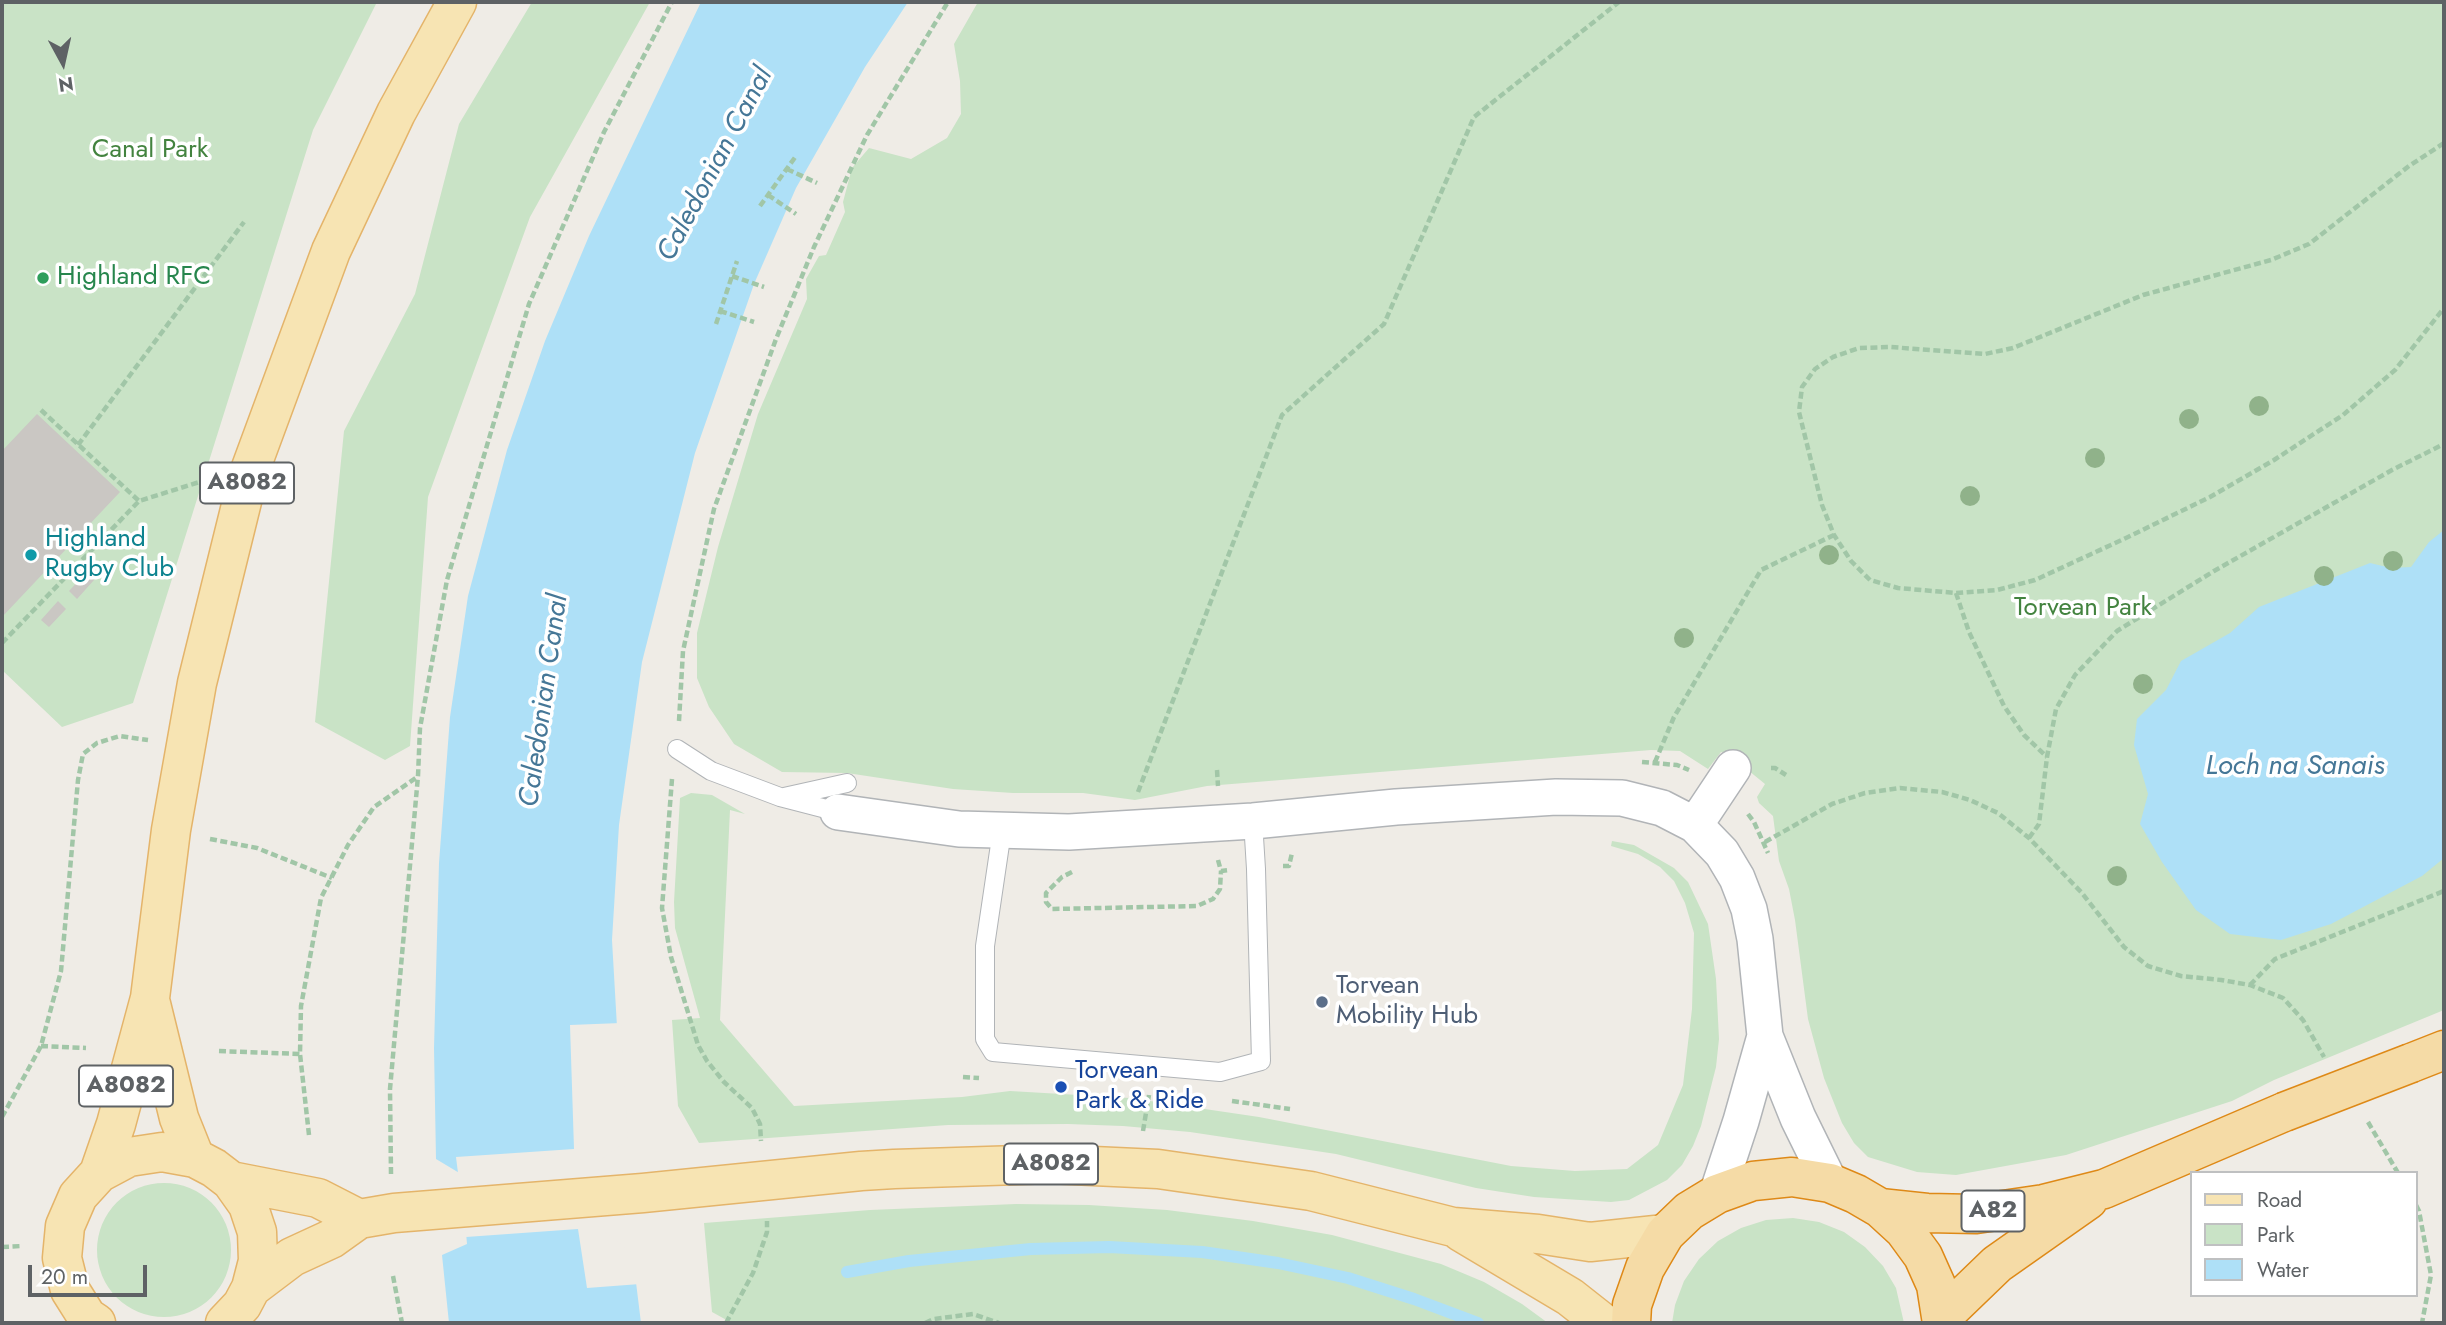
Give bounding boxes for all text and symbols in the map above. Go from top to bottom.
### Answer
north arrow [28,28,98,98]
water label: Caledonian Canal [651,63,781,267]
text: N [57,70,75,99]
park label: Canal Park [92,135,208,167]
place label: Highland RFC [57,262,211,294]
marker: Highland RFC [35,270,51,286]
road number: A8082 [200,462,294,504]
place label: Highland Rugby Club [45,524,174,586]
marker: Highland Rugby Club [23,547,39,563]
water label: Caledonian Canal [513,593,577,809]
park label: Torvean Park [2014,593,2152,625]
water label: Loch na Sanais [2205,750,2385,784]
place label: Torvean Mobility Hub [1336,971,1478,1032]
marker: Torvean Mobility Hub [1314,994,1330,1010]
place label: Torvean Park & Ride [1075,1056,1204,1118]
road number: A8082 [79,1066,173,1106]
marker: Torvean Park & Ride [1053,1079,1069,1095]
road number: A8082 [1004,1144,1098,1184]
legend [2190,1171,2418,1297]
text: Road [2257,1185,2302,1215]
road number: A82 [1962,1190,2024,1232]
text: Park [2257,1220,2294,1250]
scale bar [32,1252,150,1296]
text: Water [2257,1255,2309,1285]
text: 20 m [41,1262,88,1292]

